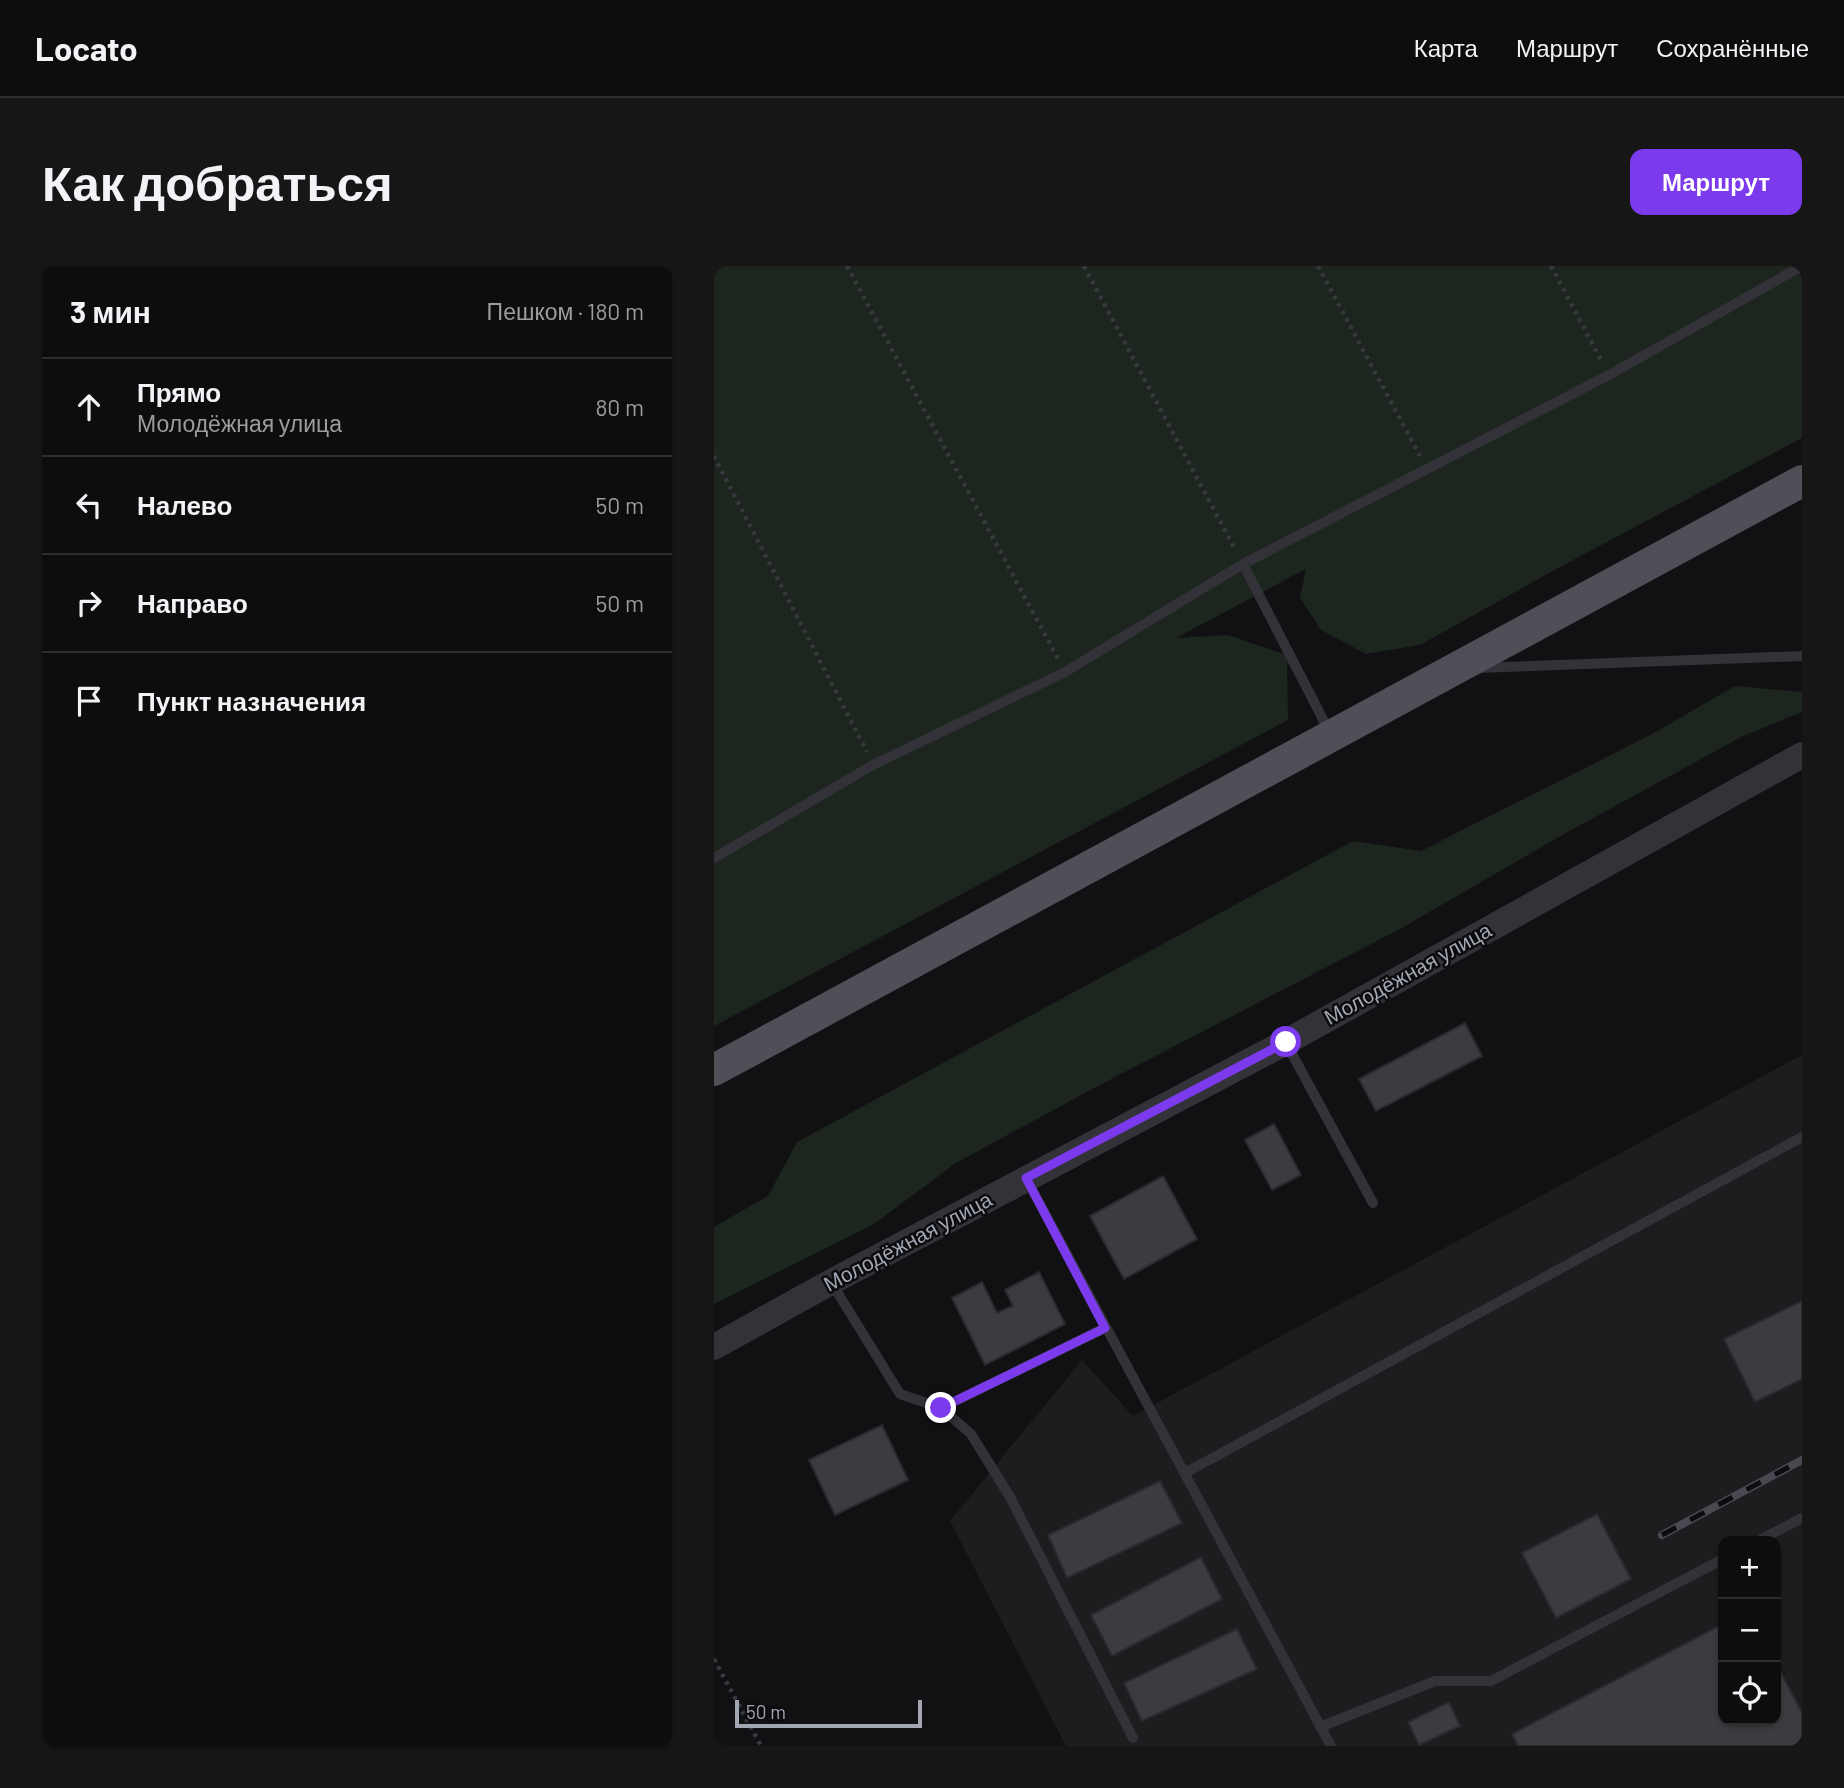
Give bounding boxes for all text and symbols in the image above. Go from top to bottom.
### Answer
text: Locato [35,28,138,68]
text: Карта [1414,33,1478,62]
text: Маршрут [1516,33,1618,62]
text: Сохранённые [1656,33,1809,62]
button: Маршрут [1630,149,1802,215]
text: Как добраться [42,152,393,211]
text: 3 мин [70,293,151,329]
text: Пешком · 180 m [487,297,644,325]
text: Прямо [137,376,221,407]
icon: ahead [70,388,108,426]
text: 80 m [595,393,644,421]
text: Молодёжная улица [137,409,342,437]
icon: left [70,486,108,524]
text: Налево [137,489,232,520]
text: 50 m [596,491,644,519]
icon: right [70,584,108,622]
text: Направо [137,587,248,618]
text: 50 m [596,589,644,617]
icon: arrive [70,682,108,720]
text: Пункт назначения [137,685,366,716]
street label: Молодёжная улица [1319,916,1495,1029]
route start [1270,1026,1301,1057]
street label: Молодёжная улица [819,1186,996,1296]
route end [925,1392,956,1423]
map controls [1718,1536,1781,1725]
button: + [1718,1536,1781,1599]
button: − [1718,1599,1781,1662]
button: locate [1718,1662,1781,1725]
scale bar [735,1697,922,1729]
text: 50 m [746,1700,786,1723]

